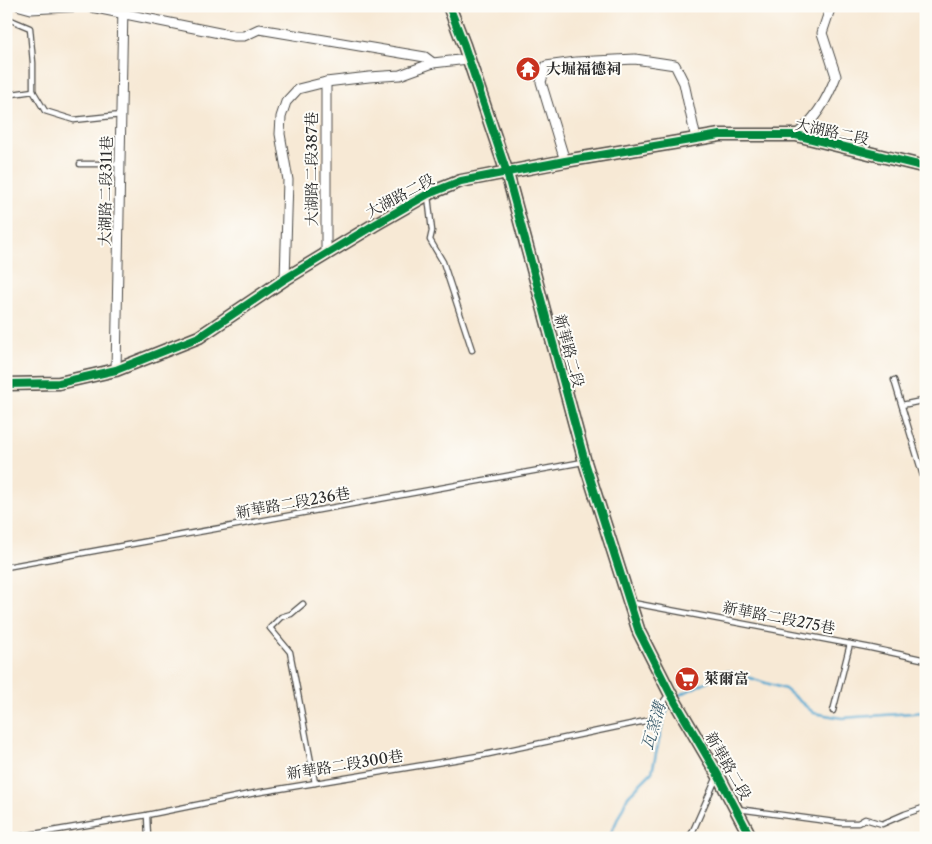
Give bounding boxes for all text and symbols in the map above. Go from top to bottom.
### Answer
temple icon: 大堀福德祠 [515,56,541,82]
place label: 大堀福德祠 [546,59,621,78]
street label: 大湖路二段387巷 [302,112,321,226]
street label: 大湖路二段 [793,114,871,149]
street label: 大湖路二段311巷 [95,135,116,247]
street label: 大湖路二段 [362,170,437,222]
street label: 新華路二段 [551,312,588,390]
street label: 新華路二段236巷 [234,483,352,522]
street label: 新華路二段275巷 [721,597,837,638]
supermarket icon: 萊爾富 [674,666,700,692]
place label: 萊爾富 [704,669,749,688]
water label: 瓦窯溝 [636,697,670,752]
street label: 新華路二段 [701,729,755,803]
street label: 新華路二段300巷 [286,746,404,783]

